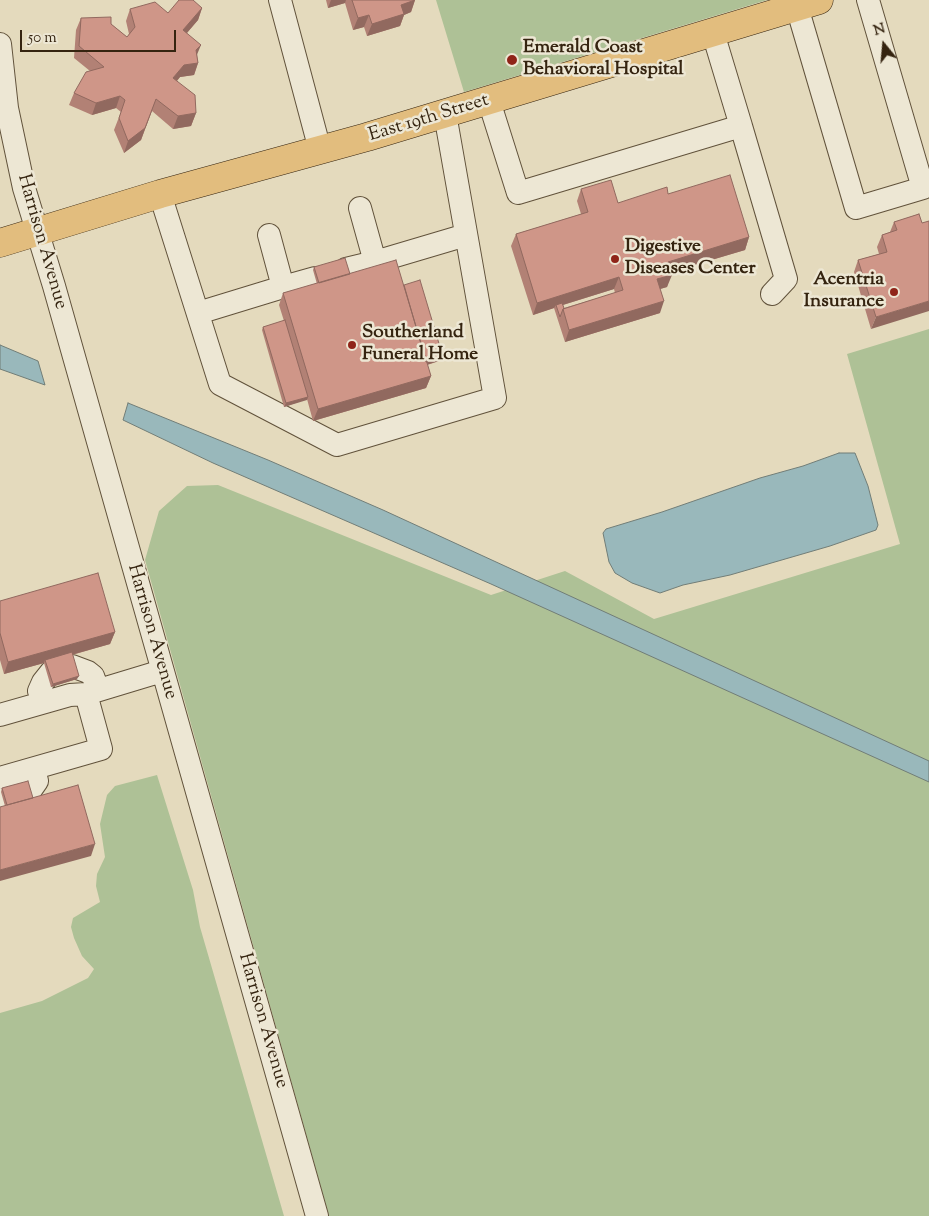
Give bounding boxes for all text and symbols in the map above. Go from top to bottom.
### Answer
text: N [871,19,888,42]
scale bar [22,20,179,52]
north arrow [859,20,909,70]
text: 50 m [28,28,57,49]
place label: Emerald Coast Behavioral Hospital [523,38,684,82]
marker: Emerald Coast Behavioral Hospital [505,53,519,67]
street label: East 19th Street [366,90,492,148]
street label: Harrison Avenue [11,172,71,312]
place label: Digestive Diseases Center [625,237,756,281]
marker: Digestive Diseases Center [609,253,621,265]
place label: Acentria Insurance [804,270,884,314]
marker: Acentria Insurance [888,286,900,298]
place label: Southerland Funeral Home [362,323,478,367]
marker: Southerland Funeral Home [346,339,358,351]
street label: Harrison Avenue [121,562,181,702]
street label: Harrison Avenue [232,951,292,1091]

